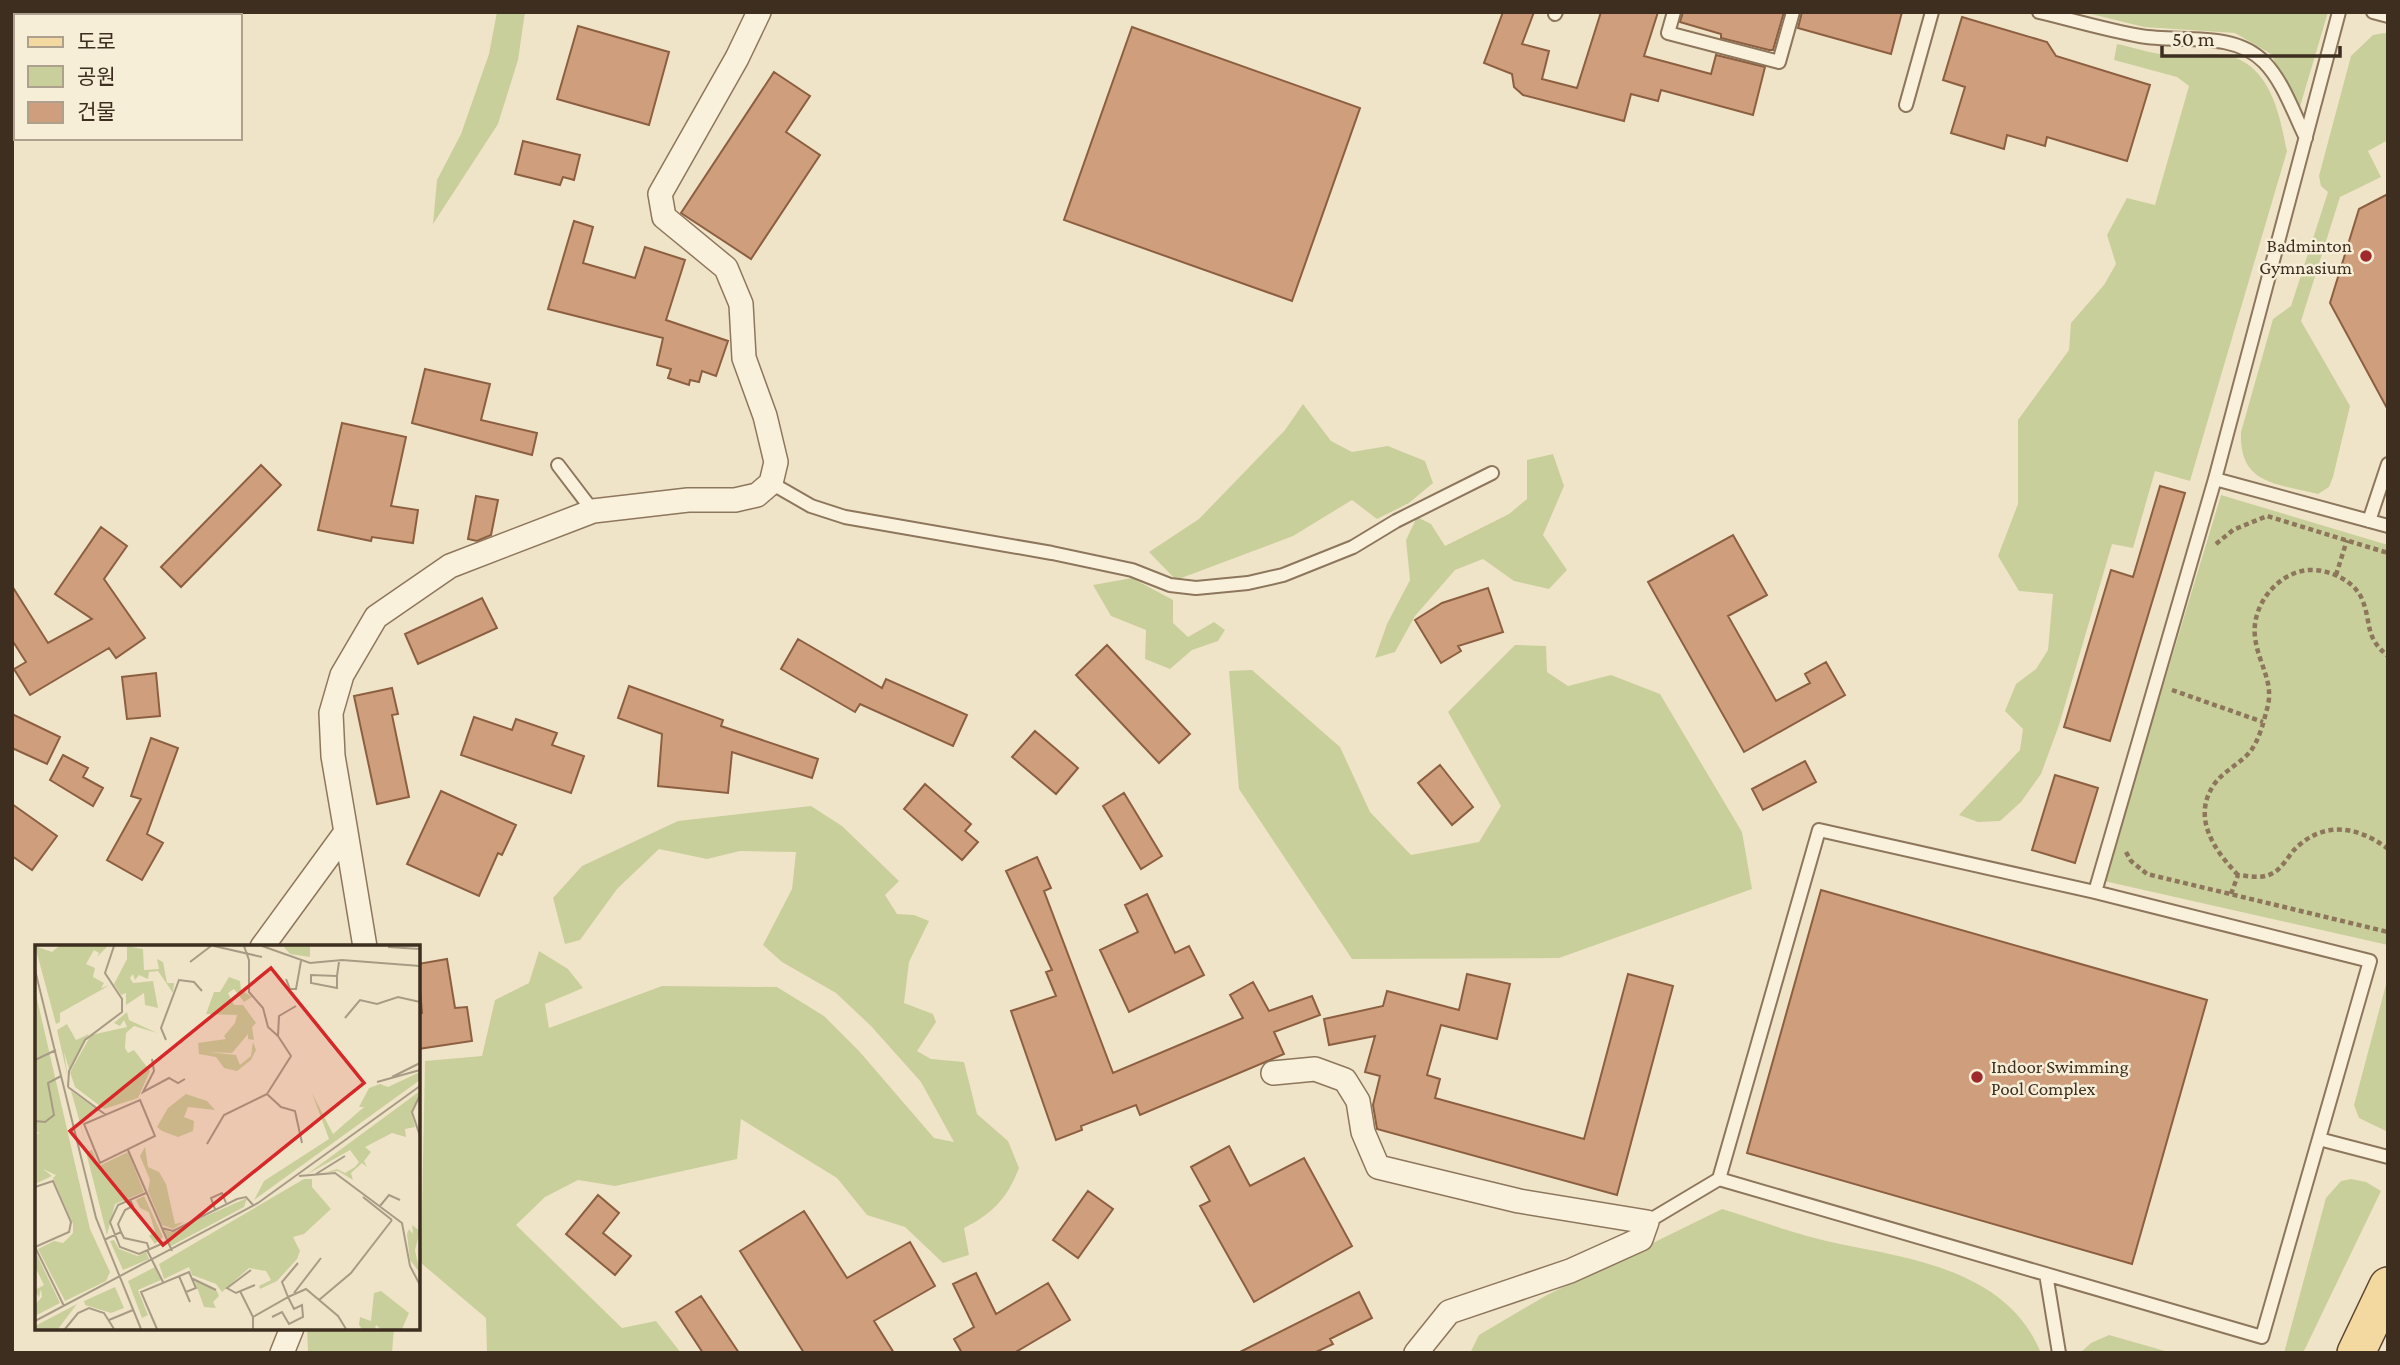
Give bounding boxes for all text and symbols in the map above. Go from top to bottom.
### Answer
legend [14,14,242,140]
scale bar [2162,14,2340,58]
text: 50 m [2172,27,2215,51]
text: 도로 [77,30,116,54]
text: 공원 [77,65,116,89]
text: 건물 [77,100,116,124]
place label: Badminton Gymnasium [2259,235,2352,278]
marker: Badminton Gymnasium [2358,248,2374,264]
inset map [35,945,420,1330]
place label: Indoor Swimming Pool Complex [1991,1056,2129,1099]
marker: Indoor Swimming Pool Complex [1969,1069,1985,1085]

